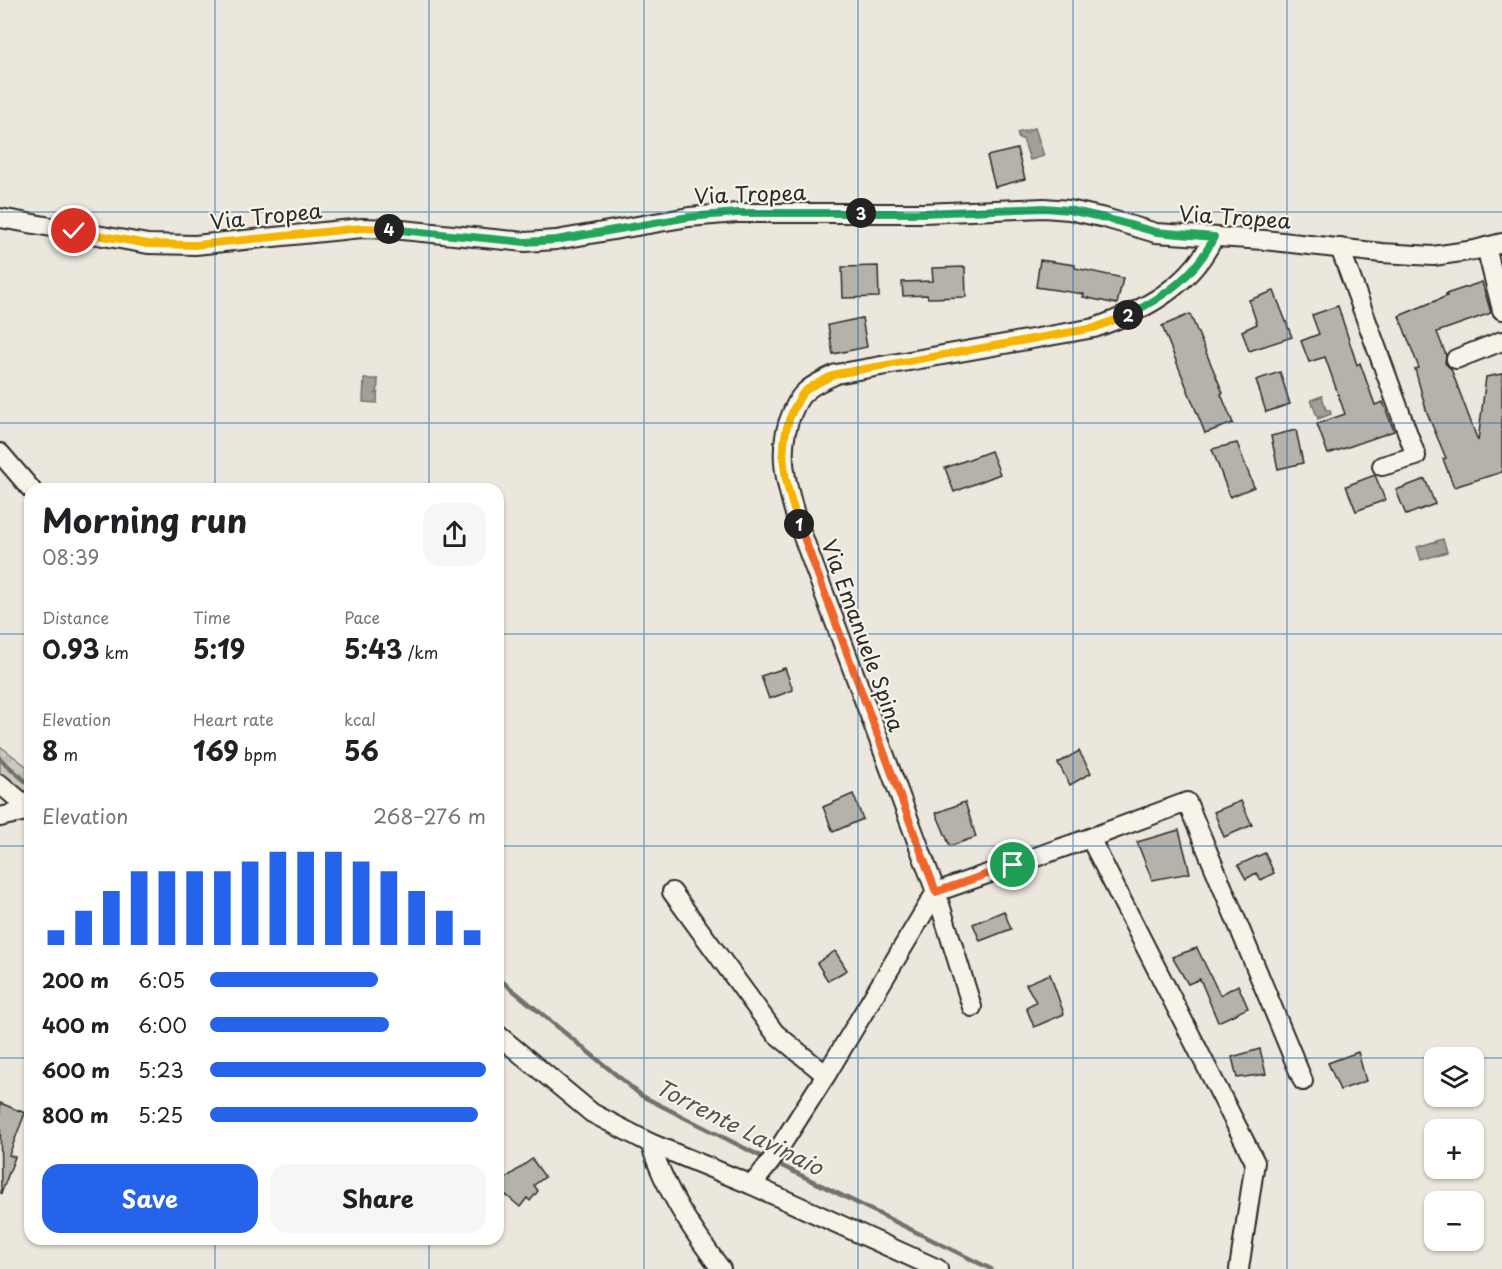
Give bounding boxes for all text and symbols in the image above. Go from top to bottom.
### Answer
street label: Via Tropea [693,175,807,211]
street label: Via Tropea [208,193,324,237]
street label: Via Tropea [1178,196,1293,236]
pin: 3 [846,198,876,228]
text: 3 [856,201,866,225]
pin [48,205,99,256]
icon: check [57,214,90,247]
pin: 4 [374,214,404,244]
text: 4 [384,217,394,241]
pin: 2 [1113,300,1143,330]
text: 2 [1122,303,1134,327]
text: Morning run [42,494,247,544]
button: share [423,503,486,566]
pin: 1 [784,509,814,539]
text: 1 [795,512,803,536]
street label: Via Emanuele Spina [814,535,914,736]
text: 08:39 [42,542,99,572]
text: Distance [42,605,109,629]
text: Time [193,605,231,629]
text: Pace [344,605,380,629]
text: 0.93 [42,629,99,668]
text: 5:19 [193,629,245,668]
text: 5:43 [344,629,403,668]
text: km [99,640,129,664]
text: /km [403,640,438,664]
text: Elevation [42,707,111,731]
text: Heart rate [193,707,274,731]
text: kcal [344,707,376,731]
text: 8 [42,731,58,770]
text: 169 [193,731,239,770]
text: 56 [344,731,379,770]
text: m [58,742,78,766]
text: bpm [239,742,277,766]
text: Elevation [42,801,128,831]
text: 268–276 m [373,801,486,831]
pin [987,839,1038,890]
icon: arrive [996,848,1029,881]
text: 200 m [42,965,109,995]
text: 6:05 [138,965,185,995]
text: 400 m [42,1010,110,1040]
text: 6:00 [138,1010,187,1040]
map controls [1424,1047,1484,1251]
button: layers [1424,1047,1484,1107]
text: 600 m [42,1055,110,1085]
text: 5:23 [138,1055,184,1085]
water label: Torrente Lavinaio [651,1070,830,1183]
text: 800 m [42,1100,109,1130]
text: 5:25 [138,1100,183,1130]
button: + [1424,1119,1484,1179]
button: Save [42,1164,258,1233]
button: Share [270,1164,486,1233]
button: − [1424,1191,1484,1251]

